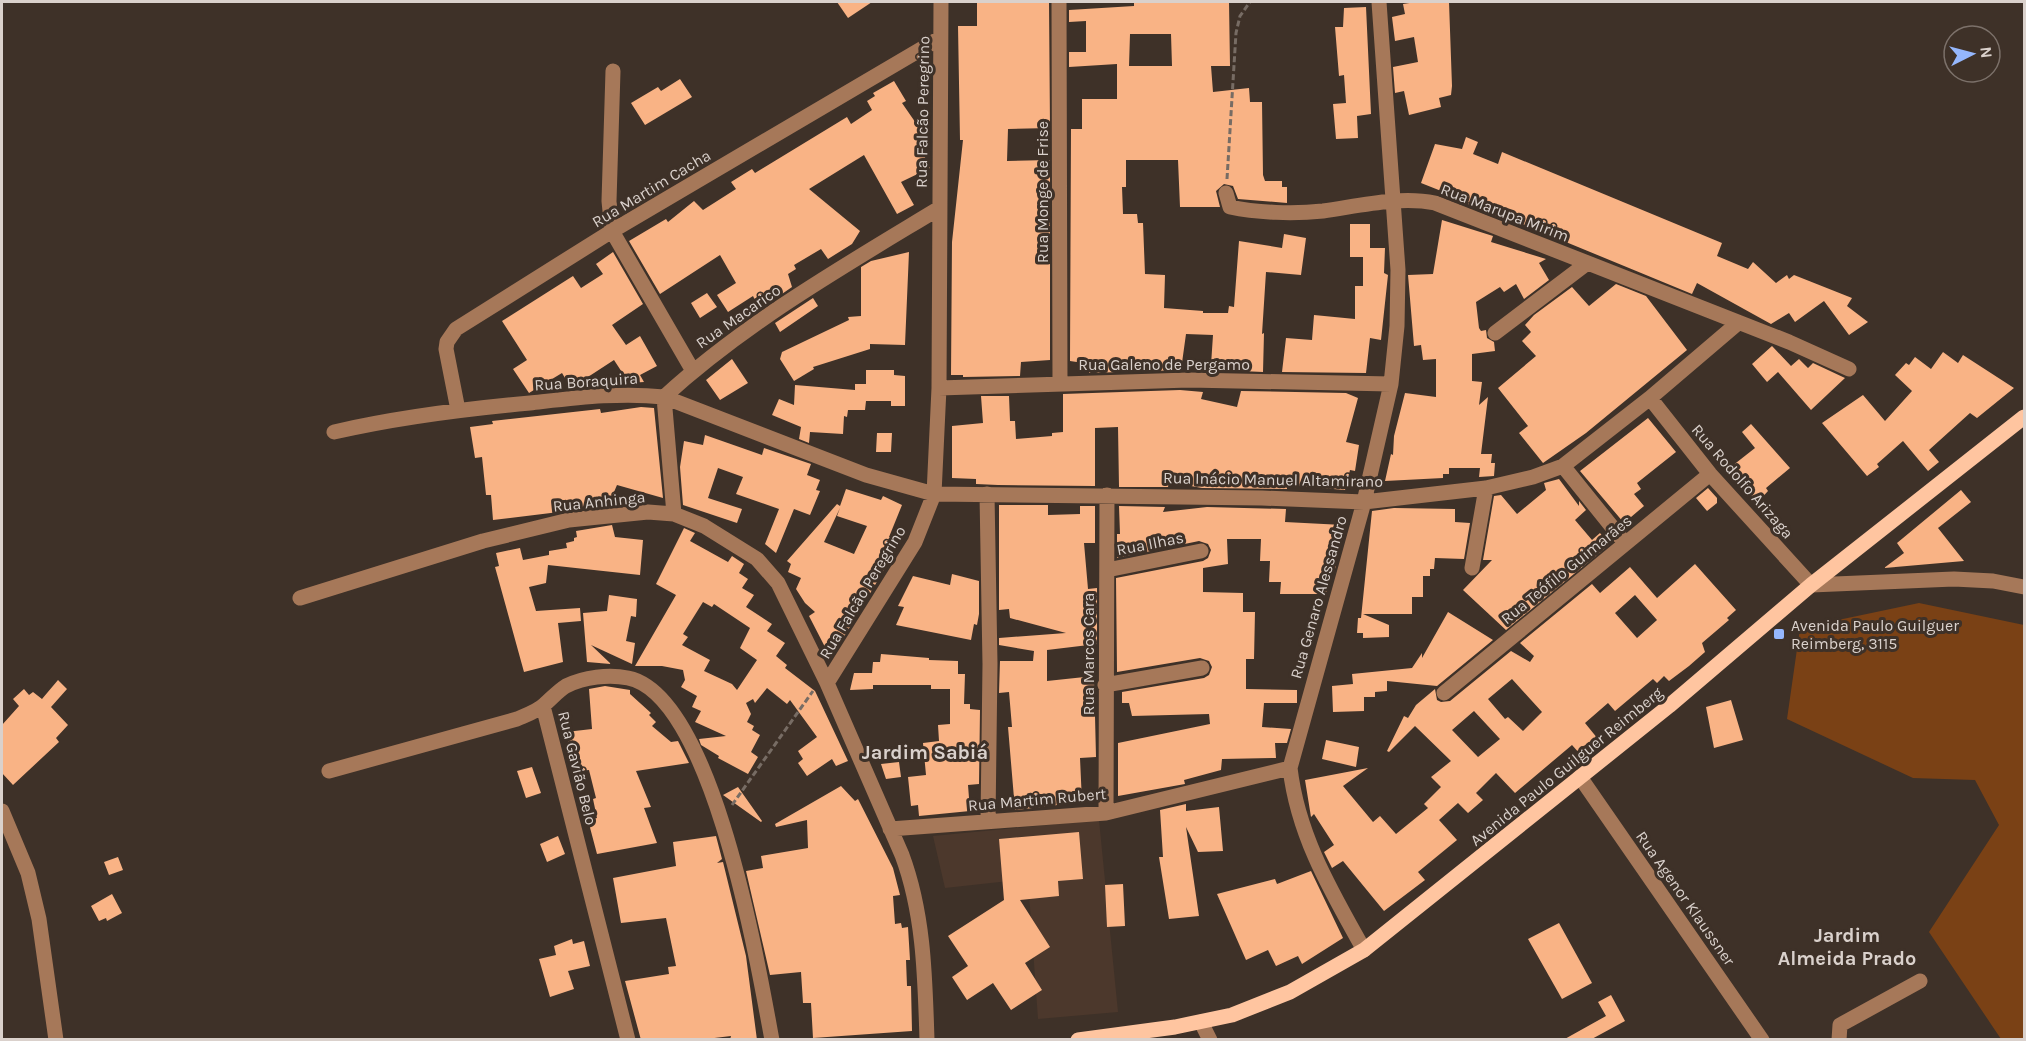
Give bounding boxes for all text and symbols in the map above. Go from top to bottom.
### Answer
north arrow [1942,24,2002,84]
street label: Rua Falcão Peregrino [912,36,933,188]
text: N [1976,46,1996,59]
street label: Rua Monge de Frise [1033,121,1052,263]
street label: Rua Martim Cacha [588,145,714,231]
street label: Rua Marupa Mirim [1438,179,1572,246]
street label: Rua Macarico [692,280,784,353]
street label: Rua Galeno de Pergamo [1078,355,1250,374]
street label: Rua Boraquira [534,368,638,395]
street label: Rua Rodolfo Arizaga [1688,420,1797,542]
street label: Rua Inácio Manuel Altamirano [1163,468,1383,491]
street label: Rua Anhinga [552,487,646,516]
street label: Rua Teófilo Guimarães [1497,511,1636,628]
street label: Rua Genaro Alessandro [1286,513,1351,681]
street label: Rua Falcão Peregrino [815,522,910,662]
street label: Rua Ilhas [1115,528,1185,559]
street label: Rua Marcos Cara [1079,593,1098,715]
place label: Avenida Paulo Guilguer Reimberg, 3115 [1791,616,1959,653]
marker: Avenida Paulo Guilguer Reimberg, 3115 [1772,627,1786,641]
street label: Avenida Paulo Guilguer Reimberg [1466,683,1666,850]
street label: Rua Gavião Belo [554,709,601,827]
district label: Jardim Sabiá [862,741,988,764]
street label: Rua Martim Rubert [967,784,1107,815]
street label: Rua Agenor Klaussner [1632,827,1739,969]
district label: Jardim Almeida Prado [1778,924,1916,970]

